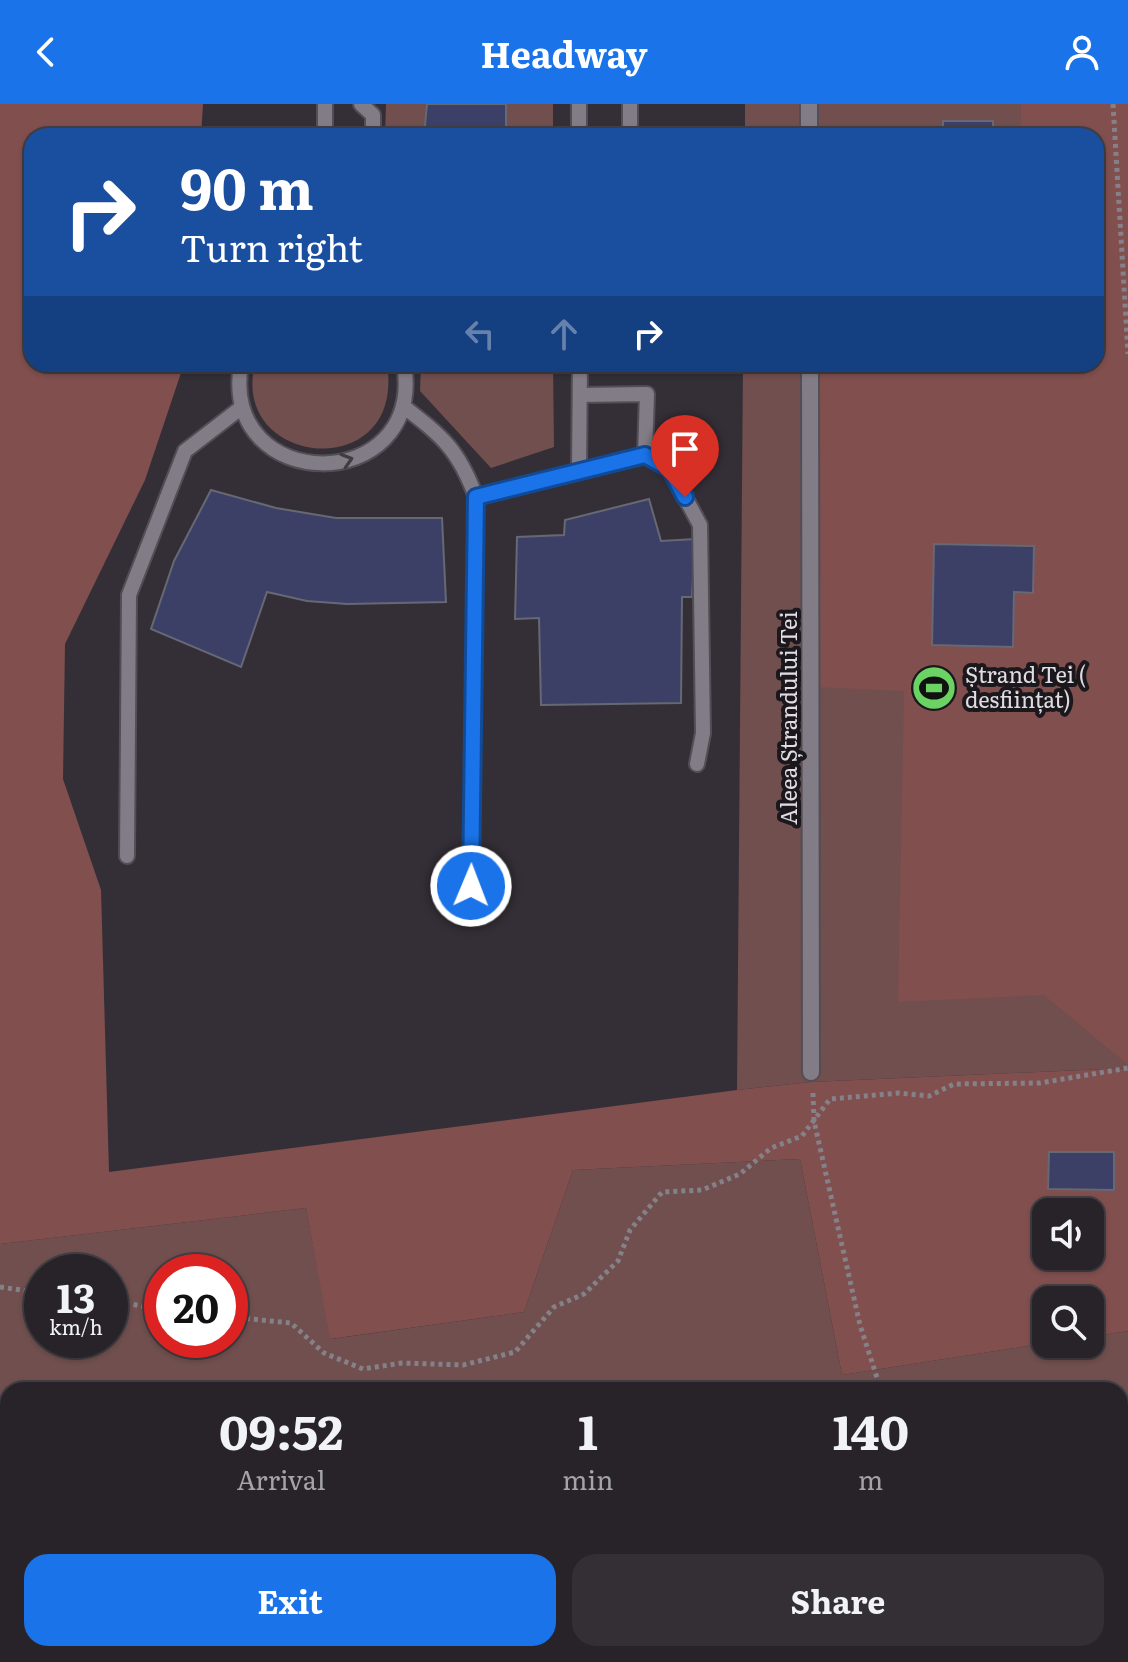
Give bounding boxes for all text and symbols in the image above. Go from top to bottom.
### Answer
text: Headway [480,26,648,79]
icon: back [24,30,68,74]
icon: person [1060,30,1104,74]
text: 90 m [180,144,314,227]
icon: right [48,160,152,264]
text: Turn right [180,220,363,273]
icon: left [458,312,502,356]
icon: ahead [542,312,586,356]
icon: right [626,312,670,356]
pin [651,415,719,497]
icon: arrive [663,427,707,471]
one-way arrow [340,453,353,469]
street label: Aleea Ștrandului Tei [771,611,804,825]
place label: Ștrand Tei ( desființat) [965,657,1086,715]
sports icon: Ștrand Tei ( desființat) [910,664,958,712]
position arrow [429,844,513,928]
map controls [1032,1198,1104,1358]
button: sound [1032,1198,1104,1270]
speed limit sign: 20 [144,1254,248,1358]
text: 13 [57,1266,95,1325]
button: search [1032,1286,1104,1358]
text: km/h [49,1311,103,1341]
text: 09:52 [219,1394,343,1465]
text: 1 [578,1394,598,1465]
text: 140 [832,1394,909,1465]
text: Arrival [237,1459,326,1498]
text: min [562,1459,613,1498]
text: m [858,1459,883,1498]
button: Exit [24,1554,556,1646]
button: Share [572,1554,1104,1646]

